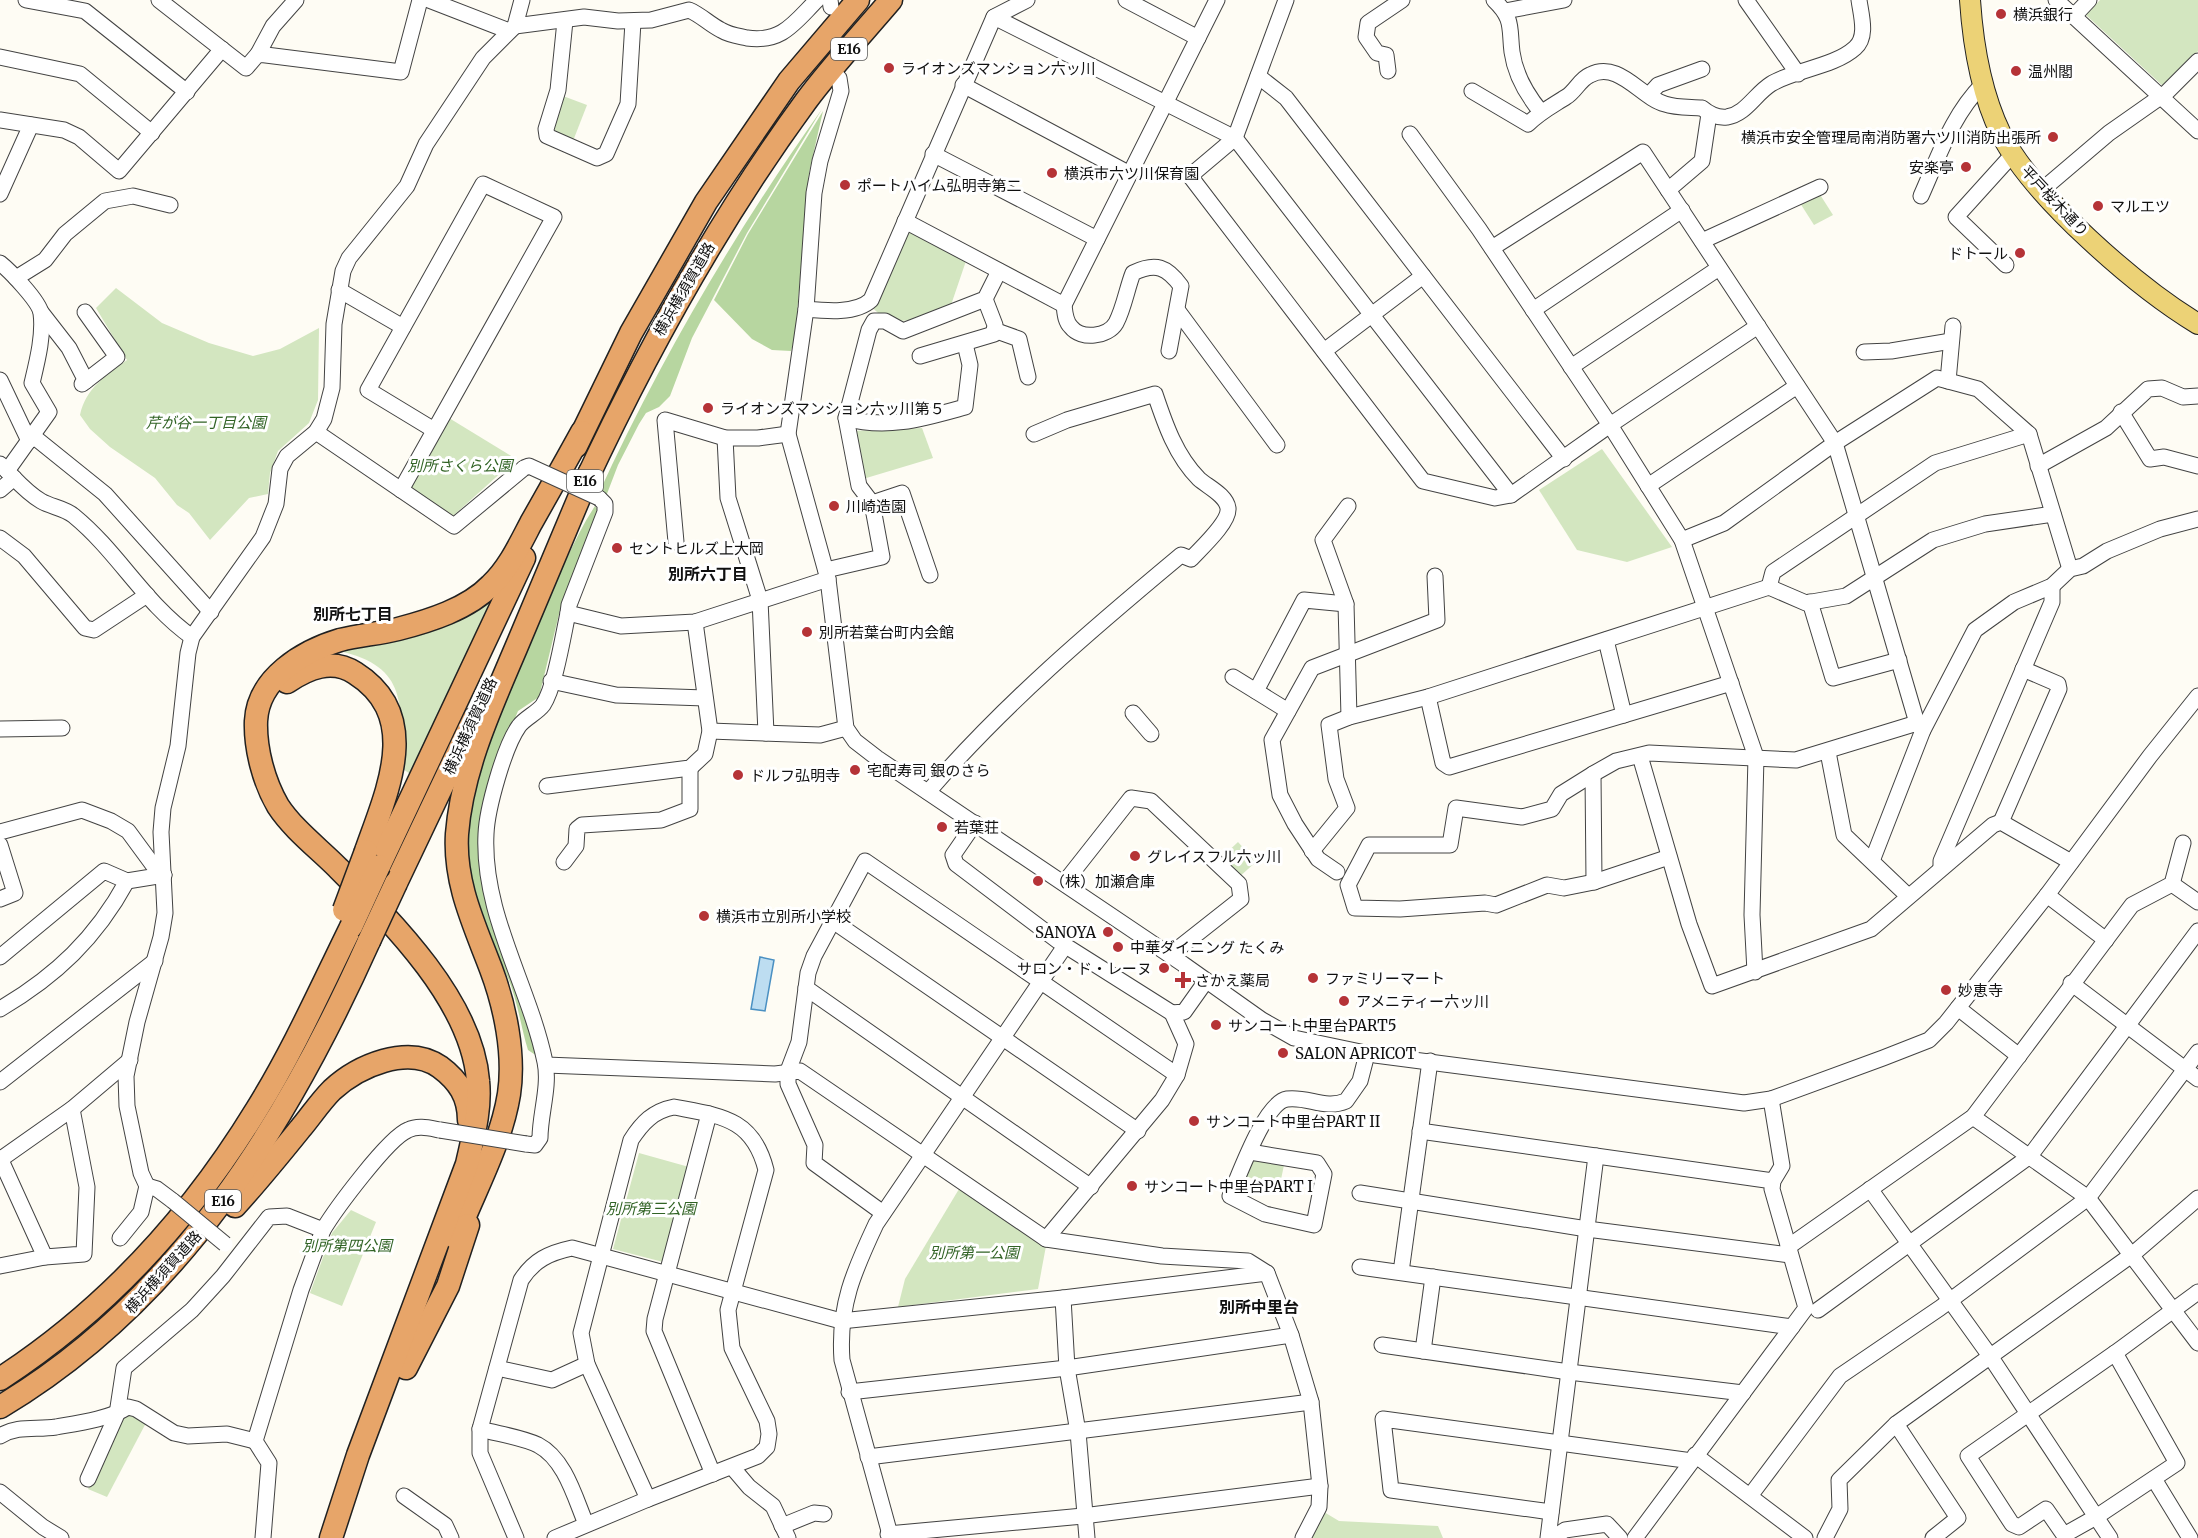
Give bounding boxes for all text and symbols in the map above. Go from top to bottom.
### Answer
place label: 横浜銀行 [2013,5,2073,24]
marker: 横浜銀行 [1994,7,2008,21]
road number: E16 [831,38,867,60]
place label: ライオンズマンション六ッ川 [901,59,1096,78]
marker: ライオンズマンション六ッ川 [882,61,896,75]
place label: 温州閣 [2028,62,2073,81]
marker: 温州閣 [2009,64,2023,78]
place label: 横浜市安全管理局南消防署六ツ川消防出張所 [1741,128,2041,147]
marker: 横浜市安全管理局南消防署六ツ川消防出張所 [2046,130,2060,144]
place label: 安楽亭 [1909,158,1954,177]
marker: 安楽亭 [1959,160,1973,174]
street label: 平戸桜木通り [2017,162,2093,240]
place label: 横浜市六ツ川保育園 [1064,164,1199,183]
marker: 横浜市六ツ川保育園 [1045,166,1059,180]
place label: ポートハイム弘明寺第二 [857,176,1021,195]
marker: ポートハイム弘明寺第二 [838,178,852,192]
place label: マルエツ [2110,197,2170,216]
marker: マルエツ [2091,199,2105,213]
street label: 横浜横須賀道路 [650,239,718,339]
place label: ドトール [1948,244,2008,263]
marker: ドトール [2013,246,2027,260]
place label: ライオンズマンション六ッ川第５ [720,399,945,418]
marker: ライオンズマンション六ッ川第５ [701,401,715,415]
park label: 芹が谷一丁目公園 [146,413,268,432]
park label: 別所さくら公園 [407,456,514,475]
road number: E16 [567,470,603,492]
place label: 川崎造園 [846,497,906,516]
marker: 川崎造園 [827,499,841,513]
place label: セントヒルズ上大岡 [629,539,764,558]
marker: セントヒルズ上大岡 [610,541,624,555]
district label: 別所六丁目 [668,564,748,584]
district label: 別所七丁目 [313,604,393,624]
place label: 別所若葉台町内会館 [819,623,954,642]
marker: 別所若葉台町内会館 [800,625,814,639]
street label: 横浜横須賀道路 [439,674,501,778]
place label: 宅配寿司 銀のさら [867,761,991,780]
marker: 宅配寿司 銀のさら [848,763,862,777]
place label: ドルフ弘明寺 [750,766,840,785]
marker: ドルフ弘明寺 [731,768,745,782]
place label: 若葉荘 [954,818,999,837]
marker: 若葉荘 [935,820,949,834]
place label: グレイスフル六ッ川 [1147,847,1282,866]
marker: グレイスフル六ッ川 [1128,849,1142,863]
place label: （株）加瀬倉庫 [1050,872,1155,891]
marker: （株）加瀬倉庫 [1031,874,1045,888]
place label: 横浜市立別所小学校 [716,907,851,926]
marker: 横浜市立別所小学校 [697,909,711,923]
place label: SANOYA [1035,923,1096,942]
marker: SANOYA [1101,925,1115,939]
place label: 中華ダイニング たくみ [1130,938,1284,957]
marker: 中華ダイニング たくみ [1111,940,1125,954]
place label: サロン・ド・レーヌ [1017,959,1152,978]
marker: サロン・ド・レーヌ [1157,961,1171,975]
place label: ファミリーマート [1325,969,1445,988]
place label: さかえ薬局 [1195,971,1270,990]
marker: ファミリーマート [1306,971,1320,985]
marker: さかえ薬局 [1176,973,1190,987]
place label: 妙恵寺 [1958,981,2003,1000]
marker: 妙恵寺 [1939,983,1953,997]
place label: アメニティー六ッ川 [1356,992,1489,1011]
marker: アメニティー六ッ川 [1337,994,1351,1008]
place label: サンコート中里台PART5 [1228,1016,1396,1035]
marker: サンコート中里台PART5 [1209,1018,1223,1032]
place label: SALON APRICOT [1295,1044,1417,1063]
marker: SALON APRICOT [1276,1046,1290,1060]
place label: サンコート中里台PART II [1206,1112,1380,1131]
marker: サンコート中里台PART II [1187,1114,1201,1128]
place label: サンコート中里台PART I [1144,1177,1313,1196]
marker: サンコート中里台PART I [1125,1179,1139,1193]
road number: E16 [205,1190,241,1212]
park label: 別所第三公園 [606,1199,698,1218]
street label: 横浜横須賀道路 [121,1227,205,1317]
park label: 別所第四公園 [302,1236,394,1255]
park label: 別所第一公園 [929,1243,1021,1262]
district label: 別所中里台 [1219,1297,1299,1317]

